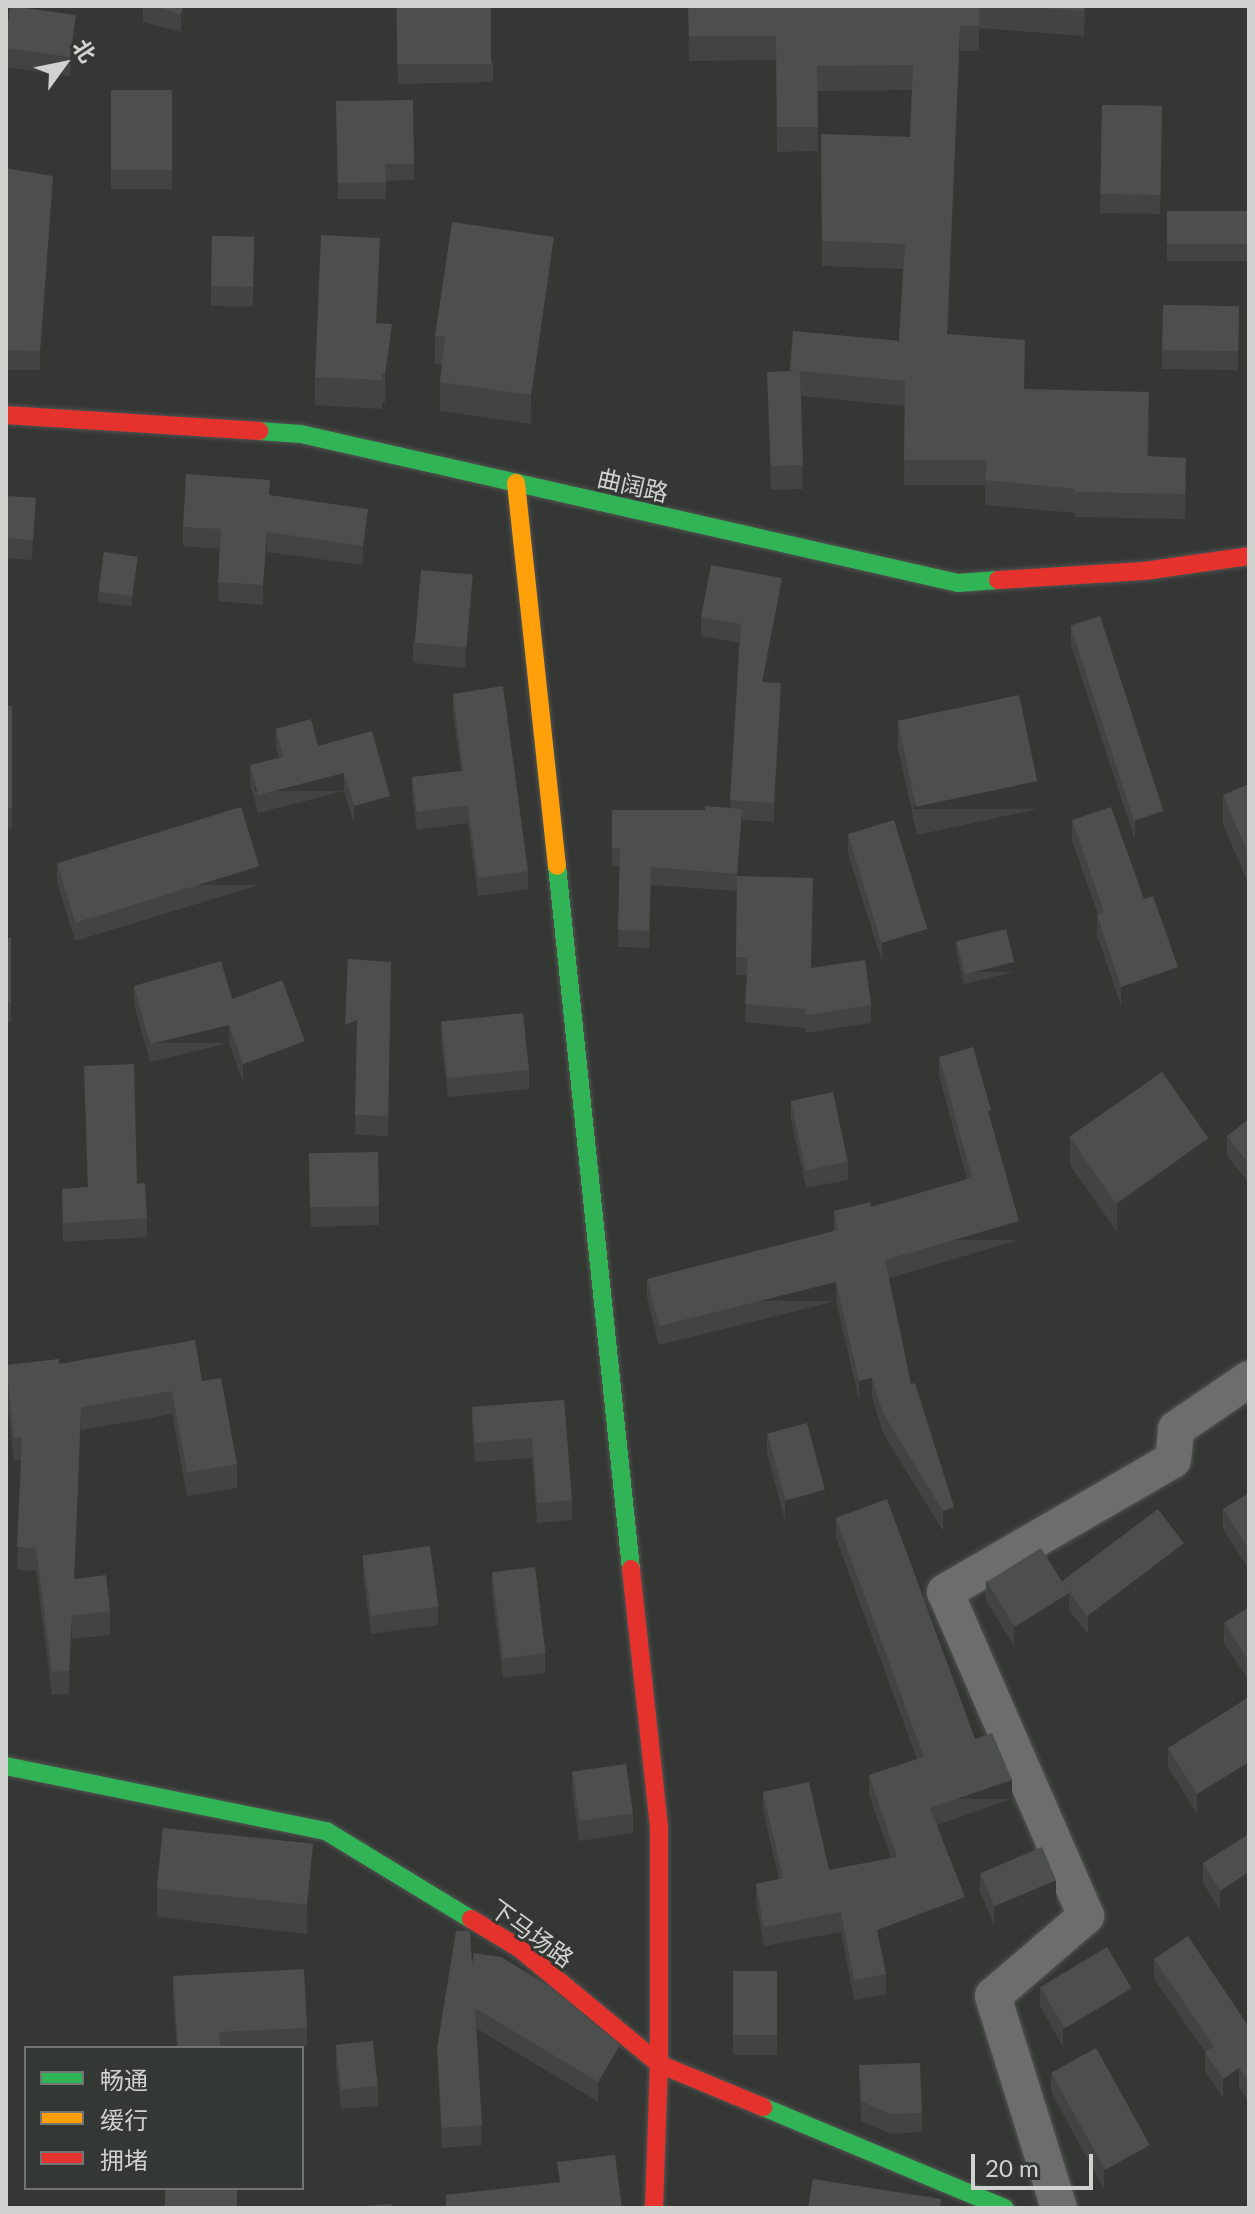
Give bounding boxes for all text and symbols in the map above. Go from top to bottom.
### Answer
north arrow [24,24,104,104]
text: 北 [67,34,102,67]
street label: 曲阔路 [595,463,671,507]
street label: 下马场路 [485,1893,579,1973]
legend [24,2046,304,2190]
text: 畅通 [100,2065,148,2094]
text: 缓行 [100,2105,148,2134]
scale bar [975,2138,1097,2188]
text: 拥堵 [100,2145,148,2174]
text: 20 m [985,2153,1039,2182]

